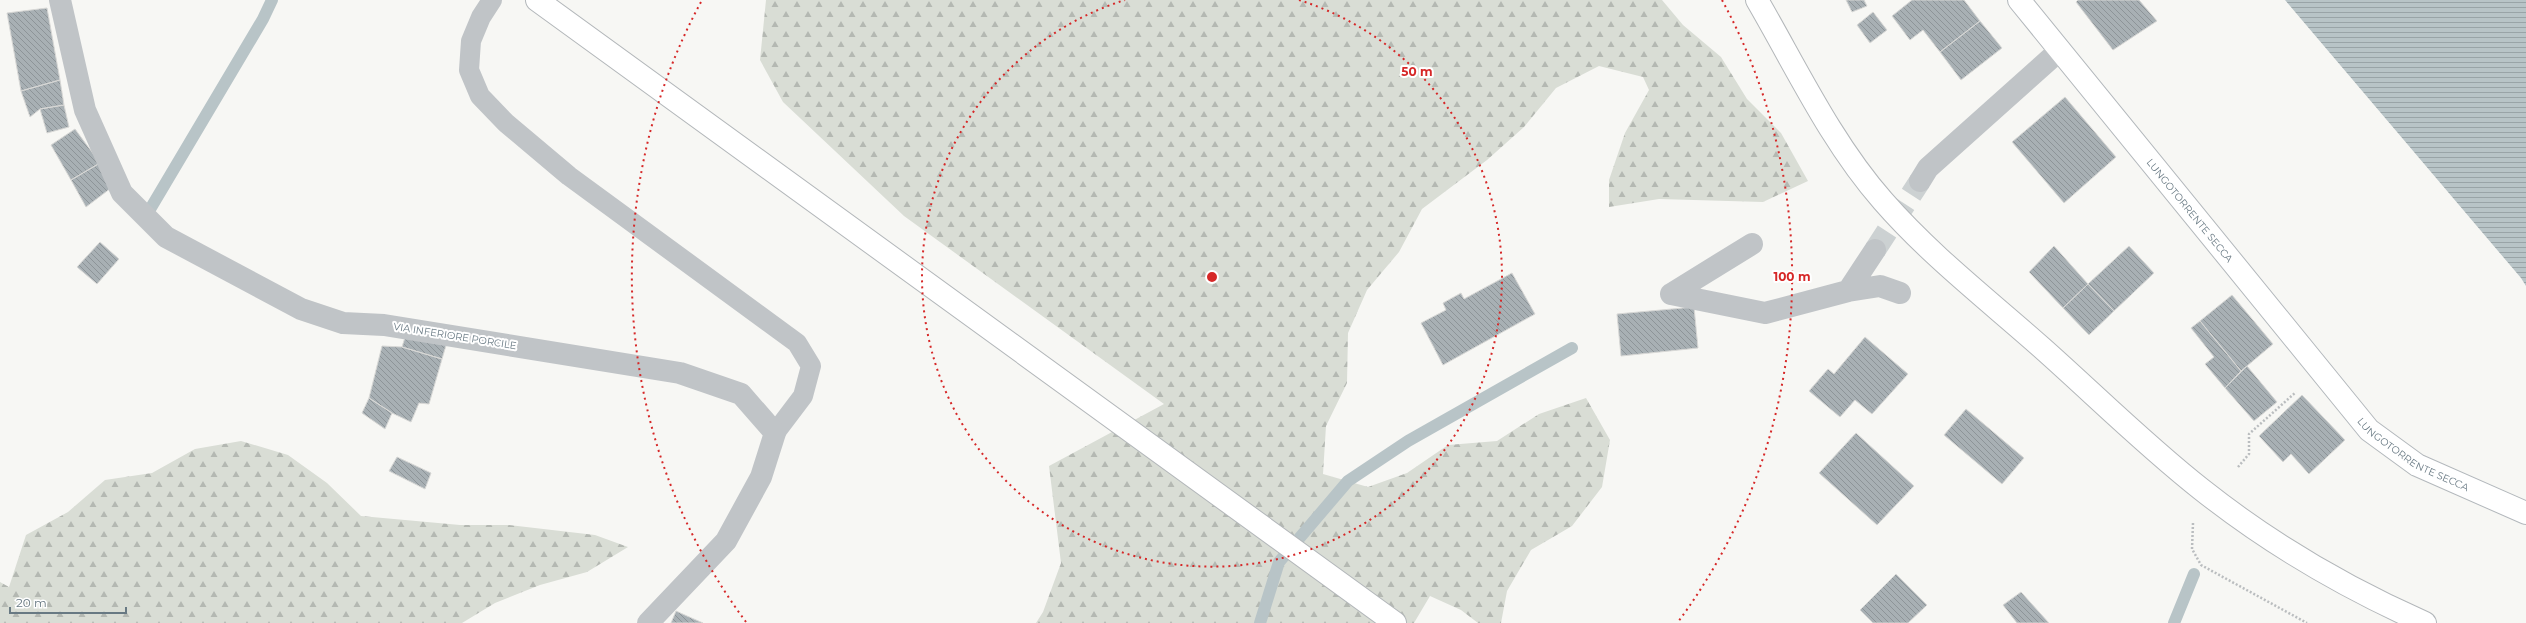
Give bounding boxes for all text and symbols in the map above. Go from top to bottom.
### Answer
text: 50 m [1401,64,1433,79]
street label: LUNGOTORRENTE SECCA [2144,156,2237,265]
text: 100 m [1774,269,1810,284]
centre of rings [1205,270,1219,284]
street label: VIA INFERIORE PORCILE [393,320,518,352]
street label: LUNGOTORRENTE SECCA [2355,415,2472,494]
scale bar [10,589,126,615]
text: 20 m [16,595,47,610]

